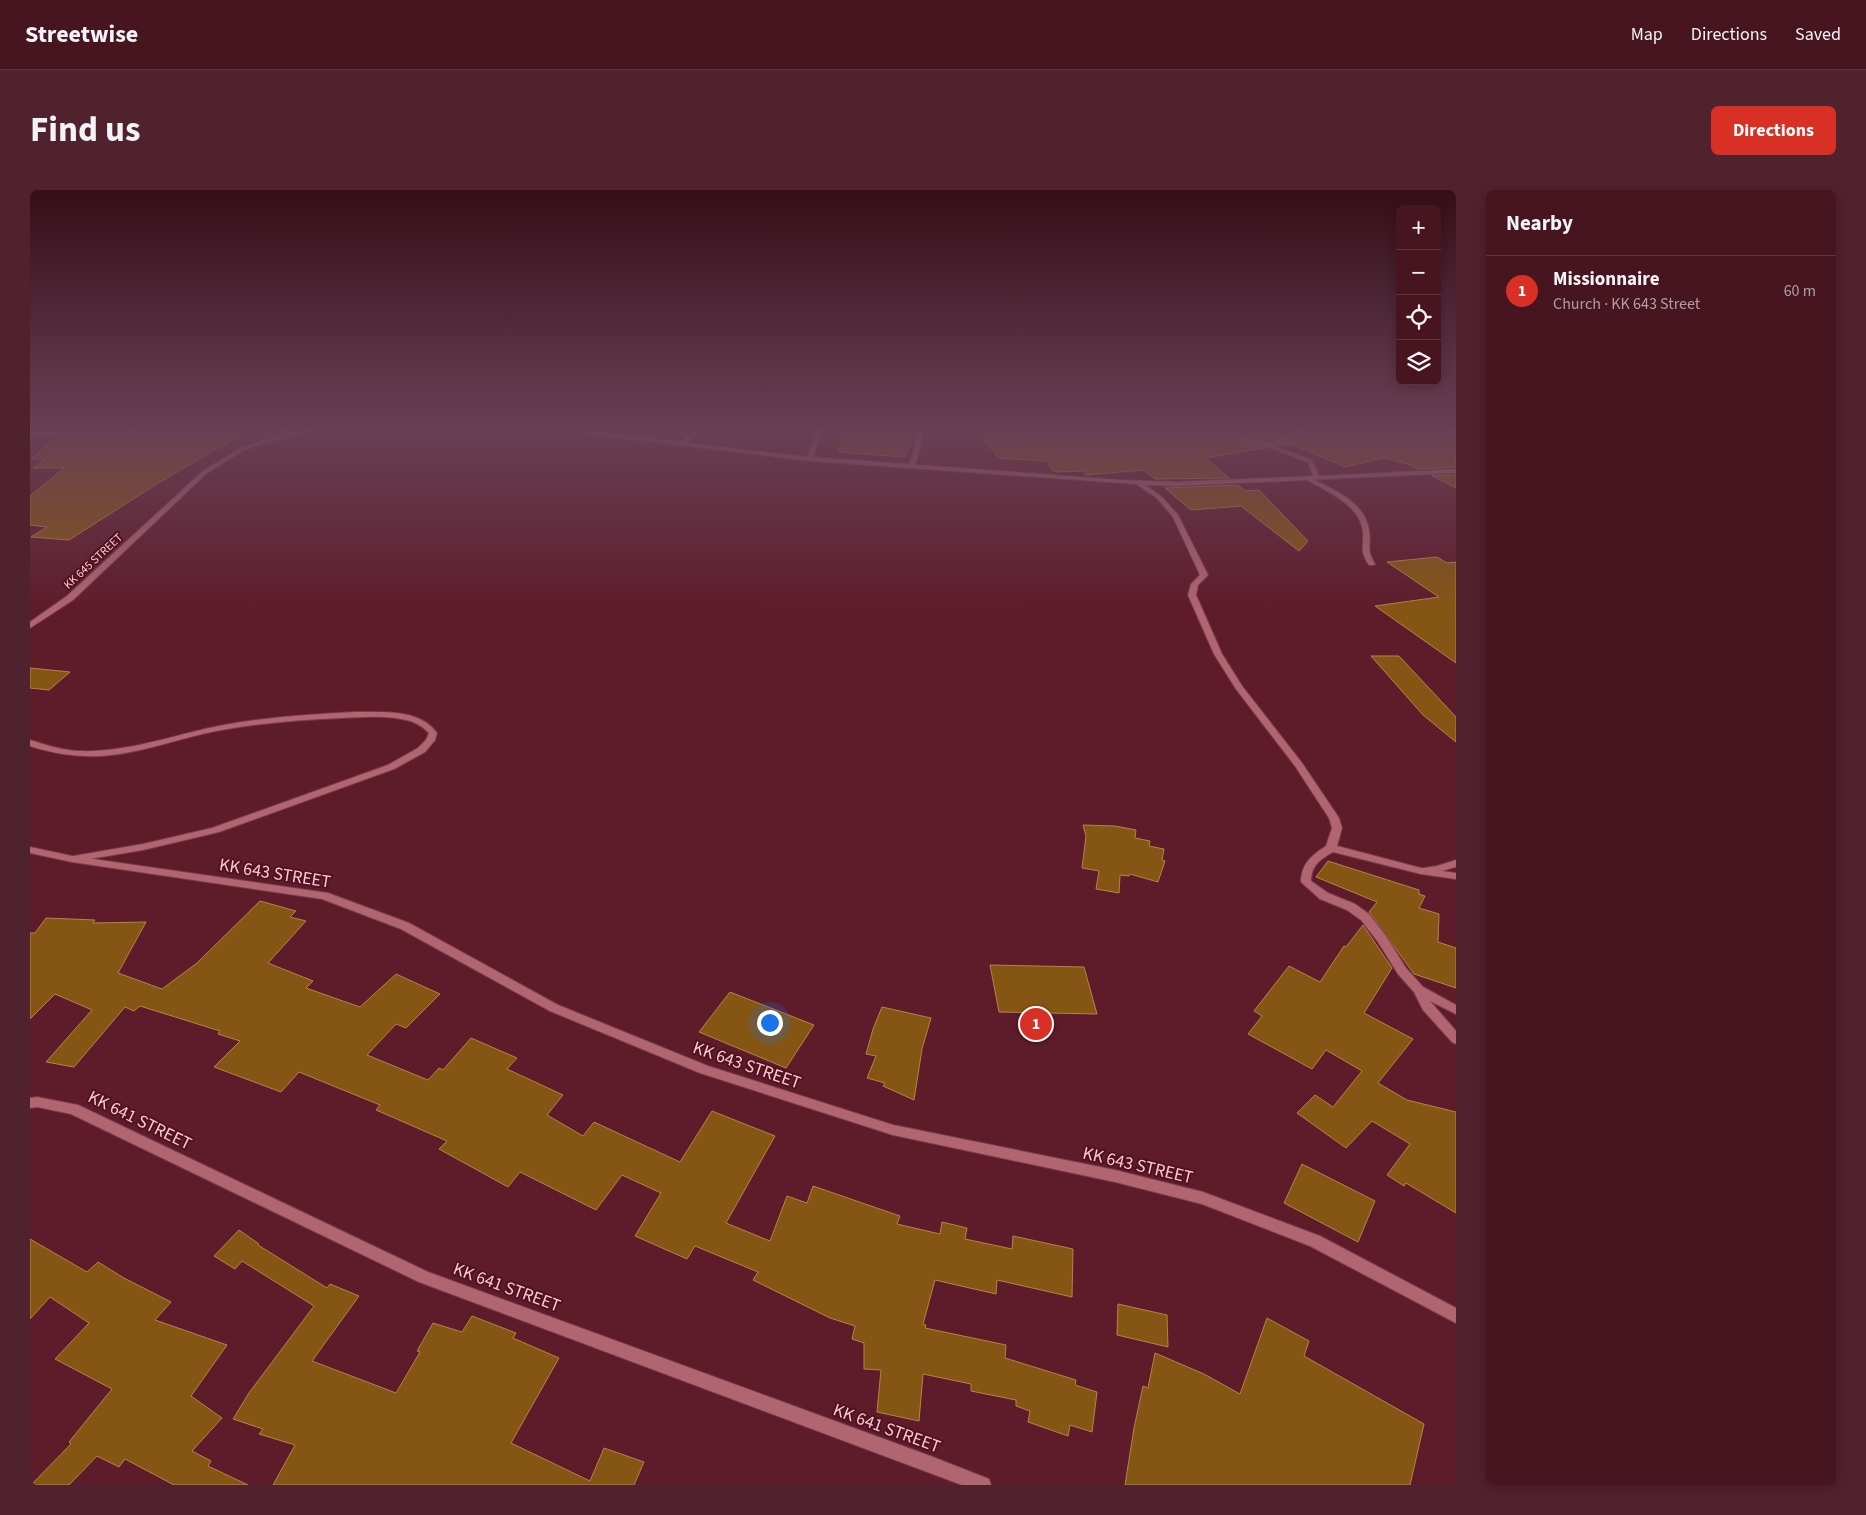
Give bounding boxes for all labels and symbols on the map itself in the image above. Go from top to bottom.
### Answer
street label: KK 645 STREET [60,529,127,593]
street label: KK 643 STREET [217,852,333,895]
pin: 1 [1020,1005,1052,1043]
your location [757,1010,783,1036]
street label: KK 643 STREET [690,1035,804,1096]
street label: KK 641 STREET [84,1085,196,1157]
street label: KK 643 STREET [1080,1141,1196,1190]
street label: KK 641 STREET [450,1256,564,1319]
street label: KK 641 STREET [830,1397,944,1460]

